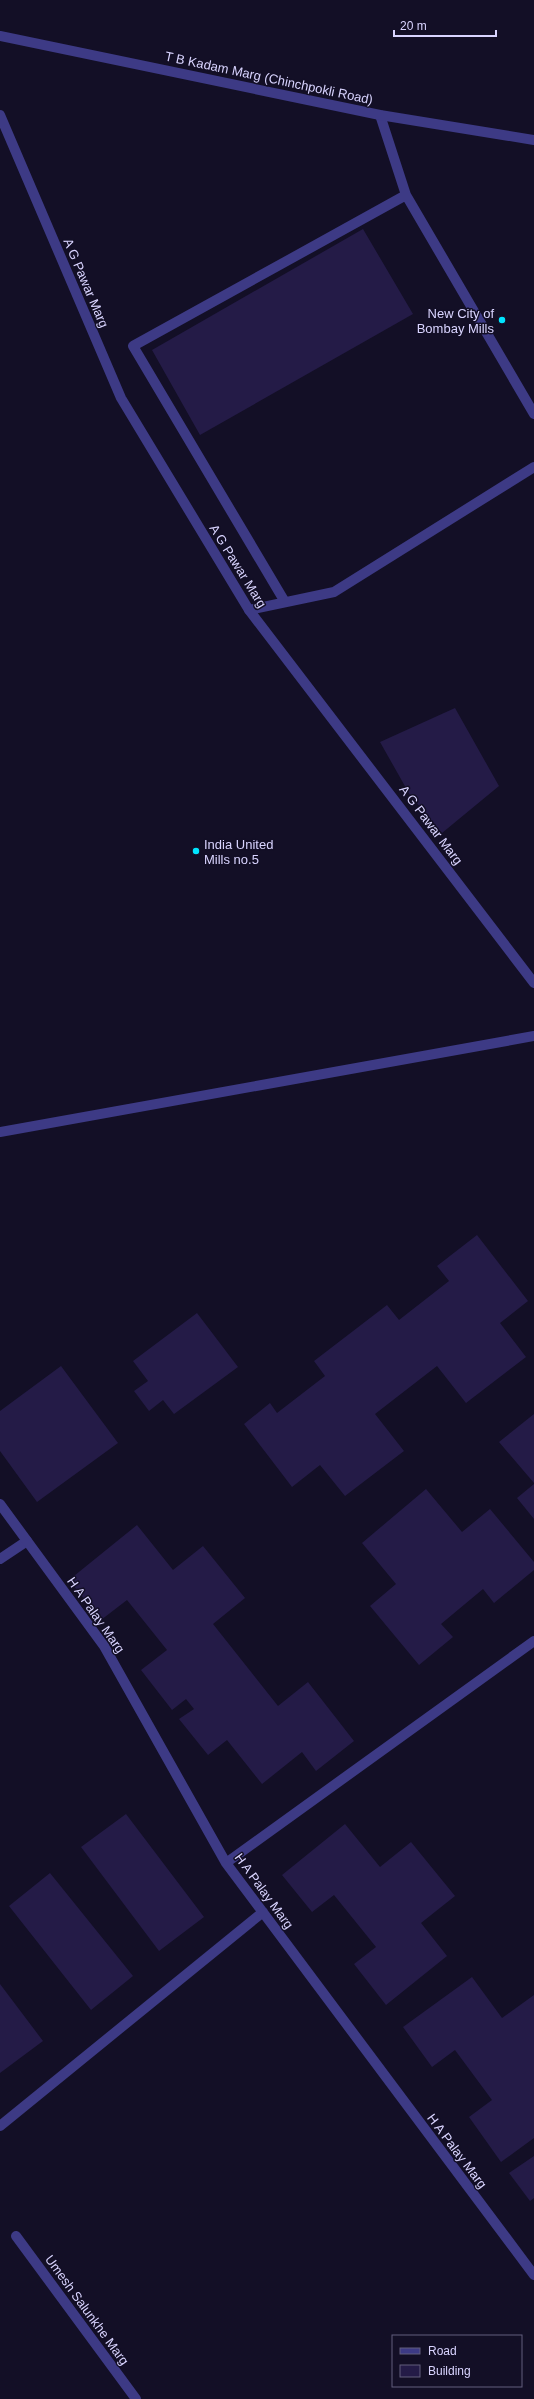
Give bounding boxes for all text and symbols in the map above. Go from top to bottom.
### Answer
scale bar [394,12,496,38]
text: 20 m [400,19,427,33]
street label: T B Kadam Marg (Chinchpokli Road) [164,49,374,107]
street label: A G Pawar Marg [60,236,112,330]
place label: New City of Bombay Mills [417,306,494,336]
marker: New City of Bombay Mills [497,315,507,325]
street label: A G Pawar Marg [206,522,270,610]
street label: A G Pawar Marg [396,782,466,868]
place label: India United Mills no.5 [204,837,273,867]
marker: India United Mills no.5 [191,846,201,856]
street label: H A Palay Marg [64,1574,128,1656]
street label: H A Palay Marg [232,1850,296,1932]
street label: H A Palay Marg [424,2111,490,2191]
street label: Umesh Salunkhe Marg [42,2252,132,2368]
legend [392,2335,522,2387]
text: Road [428,2344,457,2358]
text: Building [428,2364,471,2378]

